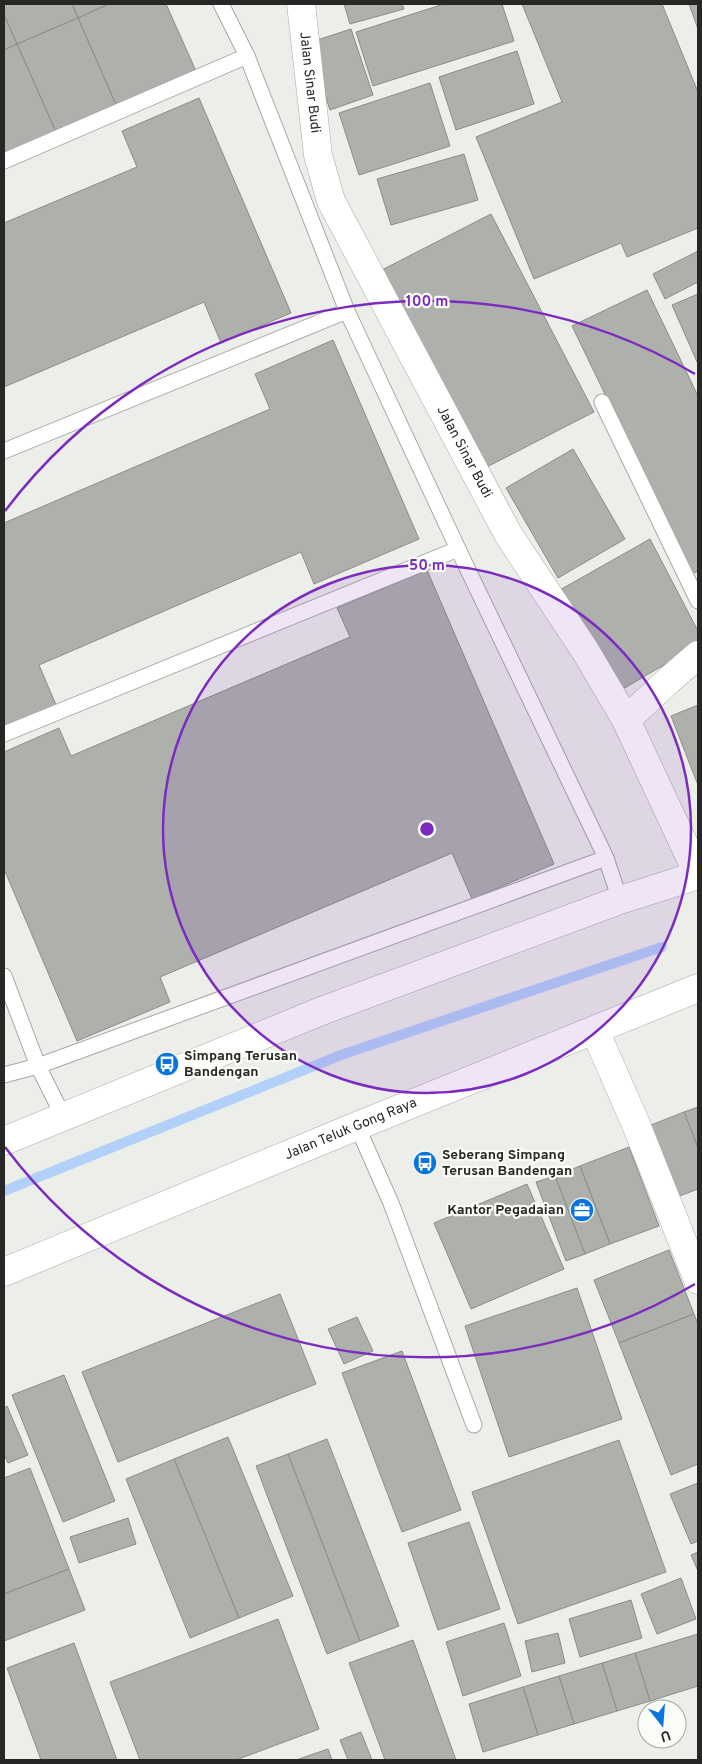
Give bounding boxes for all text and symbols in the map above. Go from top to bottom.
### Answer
street label: Jalan Sinar Budi [296,31,324,134]
text: 100 m [406,293,448,312]
street label: Jalan Sinar Budi [433,403,496,501]
text: 50 m [409,557,445,576]
centre of rings [418,820,436,838]
place label: Simpang Terusan Bandengan [184,1048,297,1081]
bus stop icon: Simpang Terusan Bandengan [154,1051,180,1077]
street label: Jalan Teluk Gong Raya [282,1094,419,1164]
place label: Seberang Simpang Terusan Bandengan [442,1147,572,1180]
bus stop icon: Seberang Simpang Terusan Bandengan [412,1150,438,1176]
office icon: Kantor Pegadaian [569,1197,595,1223]
place label: Kantor Pegadaian [447,1202,564,1219]
north arrow [637,1699,687,1749]
text: U [658,1725,673,1745]

